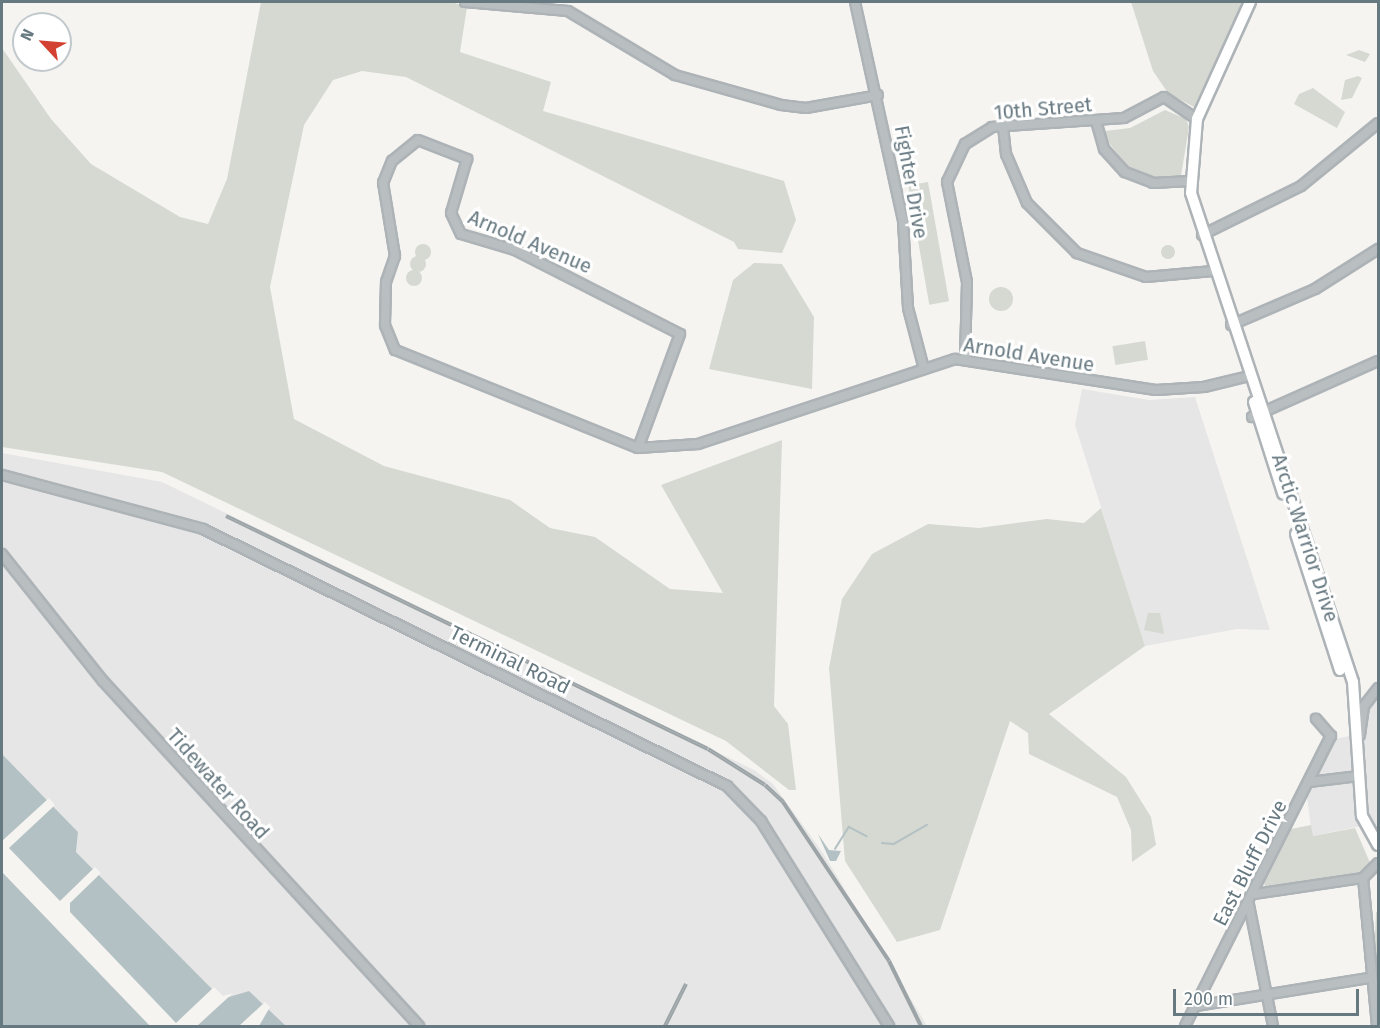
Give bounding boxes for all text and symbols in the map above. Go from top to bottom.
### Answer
north arrow [12,12,72,72]
text: N [16,26,38,44]
street label: 10th Street [993,93,1093,125]
street label: Fighter Drive [889,123,933,241]
street label: Arnold Avenue [465,205,595,279]
street label: Arnold Avenue [962,333,1096,377]
street label: Arctic Warrior Drive [1266,451,1344,625]
street label: Terminal Road [446,621,574,699]
street label: Tidewater Road [162,724,274,844]
street label: East Bluff Drive [1208,796,1292,930]
scale bar [1176,977,1362,1015]
text: 200 m [1184,988,1233,1010]

